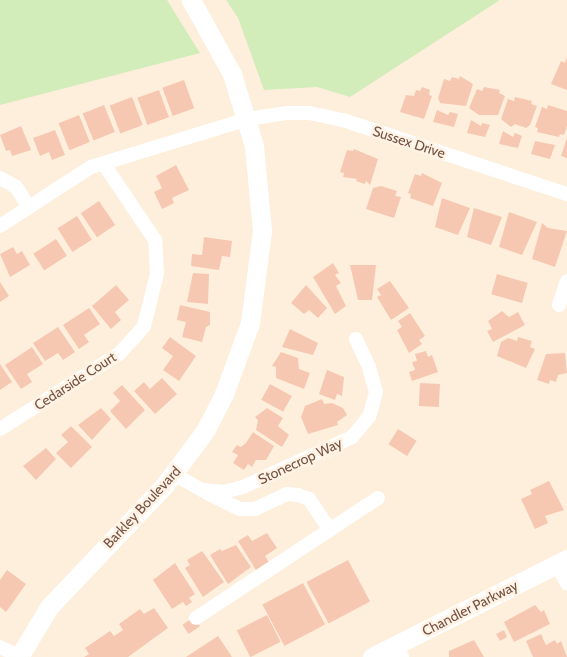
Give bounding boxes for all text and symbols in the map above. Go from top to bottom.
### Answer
street label: Sussex Drive [371,122,447,162]
street label: Cedarside Court [31,348,119,414]
street label: Stonecrop Way [255,434,345,488]
street label: Barkley Boulevard [100,463,184,551]
street label: Chandler Parkway [419,577,521,639]

